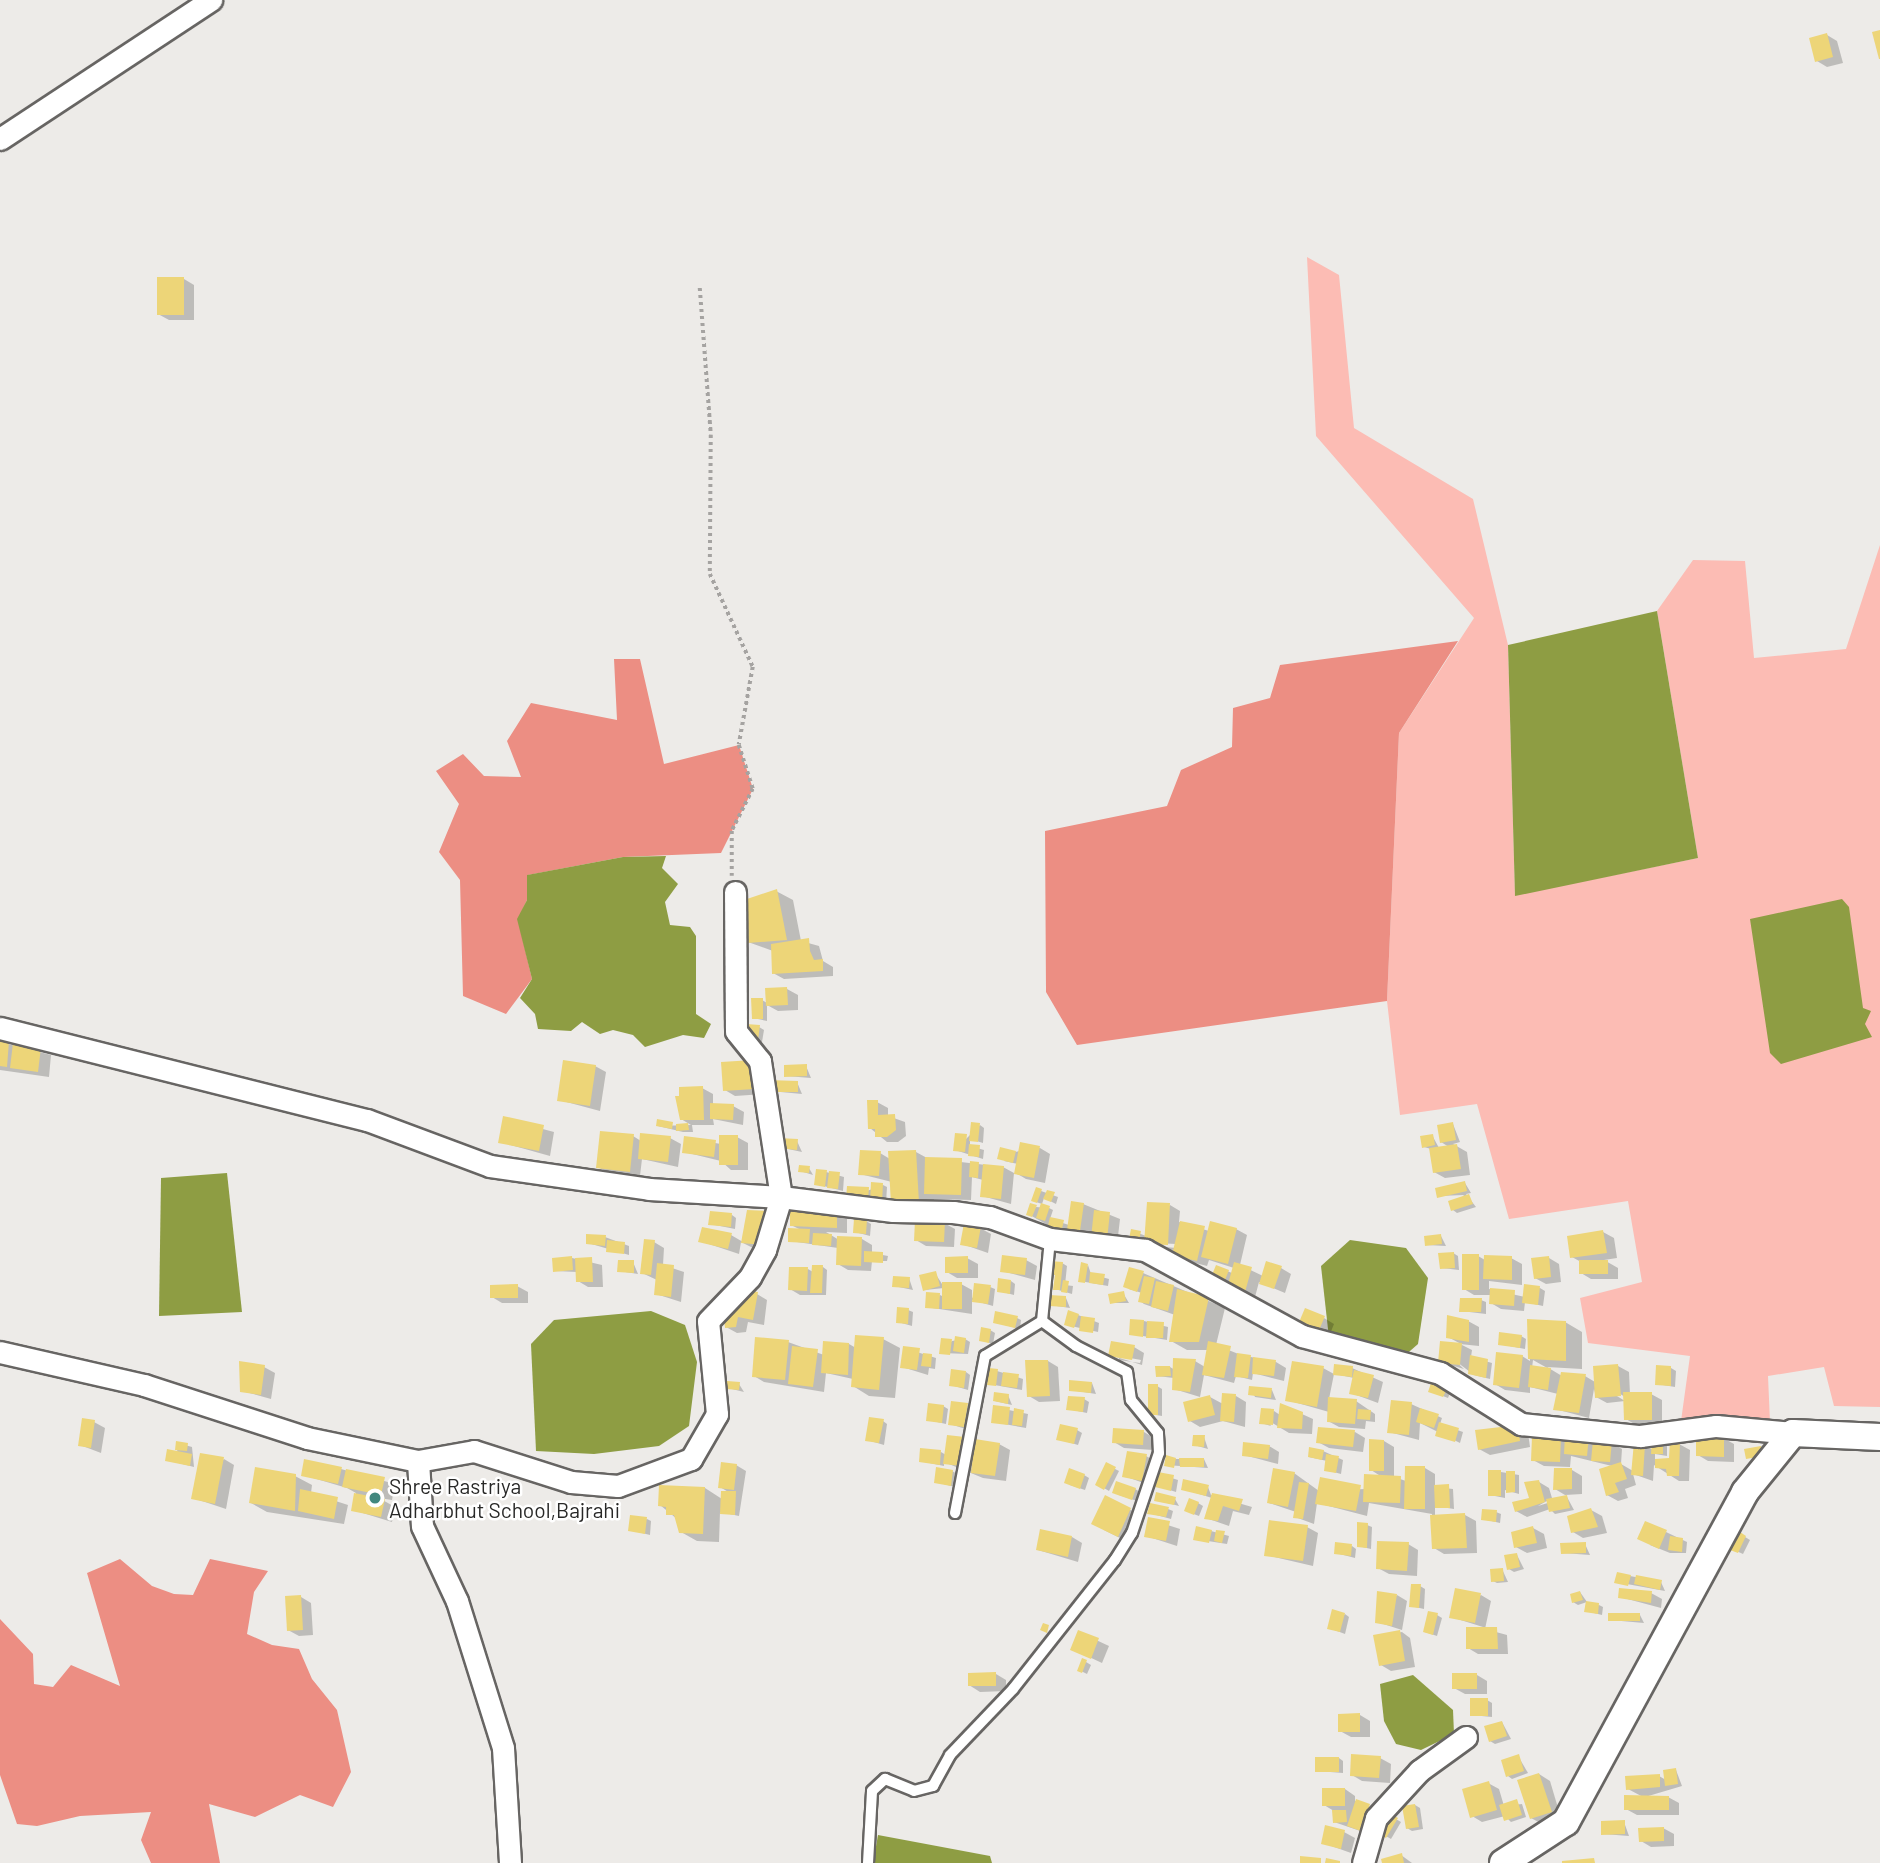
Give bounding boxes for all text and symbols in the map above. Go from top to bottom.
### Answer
place label: Shree Rastriya Adharbhut School,Bajrahi [389,1473,620,1523]
marker: Shree Rastriya Adharbhut School,Bajrahi [367,1490,383,1506]

